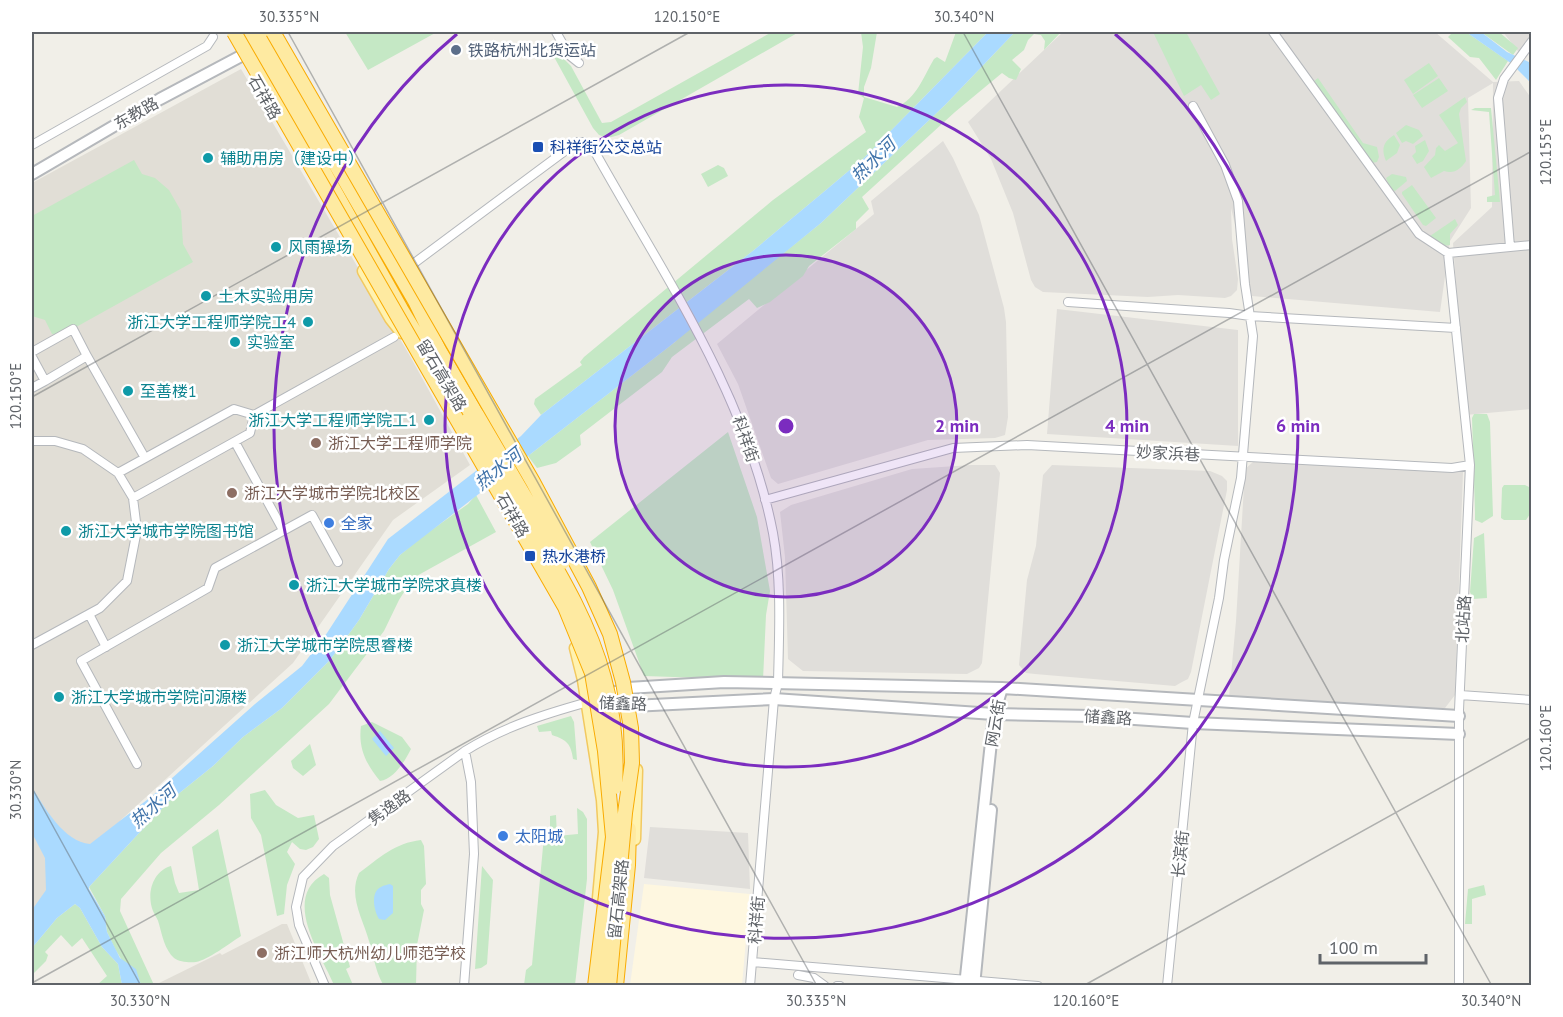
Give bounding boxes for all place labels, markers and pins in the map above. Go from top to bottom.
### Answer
place label: 铁路杭州北货运站 [468,40,596,60]
marker: 铁路杭州北货运站 [449,43,463,57]
place label: 科祥街公交总站 [550,137,662,157]
marker: 科祥街公交总站 [531,140,545,154]
place label: 辅助用房（建设中） [220,148,364,168]
marker: 辅助用房（建设中） [201,151,215,165]
place label: 风雨操场 [288,237,352,257]
marker: 风雨操场 [269,240,283,254]
place label: 土木实验用房 [218,286,314,306]
marker: 土木实验用房 [199,289,213,303]
place label: 浙江大学工程师学院工4 [127,312,296,332]
marker: 浙江大学工程师学院工4 [301,315,315,329]
place label: 实验室 [247,332,295,352]
marker: 实验室 [228,335,242,349]
place label: 至善楼1 [140,381,197,401]
marker: 至善楼1 [121,384,135,398]
place label: 浙江大学工程师学院工1 [248,410,417,430]
marker: 浙江大学工程师学院工1 [422,413,436,427]
centre of rings [776,416,796,436]
place label: 浙江大学工程师学院 [328,433,472,453]
marker: 浙江大学工程师学院 [309,436,323,450]
place label: 浙江大学城市学院北校区 [244,483,420,503]
marker: 浙江大学城市学院北校区 [225,486,239,500]
place label: 全家 [341,513,373,533]
marker: 全家 [322,516,336,530]
place label: 浙江大学城市学院图书馆 [78,521,254,541]
marker: 浙江大学城市学院图书馆 [59,524,73,538]
place label: 热水港桥 [542,546,606,566]
marker: 热水港桥 [523,549,537,563]
place label: 浙江大学城市学院求真楼 [306,575,482,595]
marker: 浙江大学城市学院求真楼 [287,578,301,592]
place label: 浙江大学城市学院思睿楼 [237,635,413,655]
marker: 浙江大学城市学院思睿楼 [218,638,232,652]
place label: 浙江大学城市学院问源楼 [71,687,247,707]
marker: 浙江大学城市学院问源楼 [52,690,66,704]
place label: 太阳城 [515,826,563,846]
marker: 太阳城 [496,829,510,843]
place label: 浙江师大杭州幼儿师范学校 [274,943,466,963]
marker: 浙江师大杭州幼儿师范学校 [255,946,269,960]

